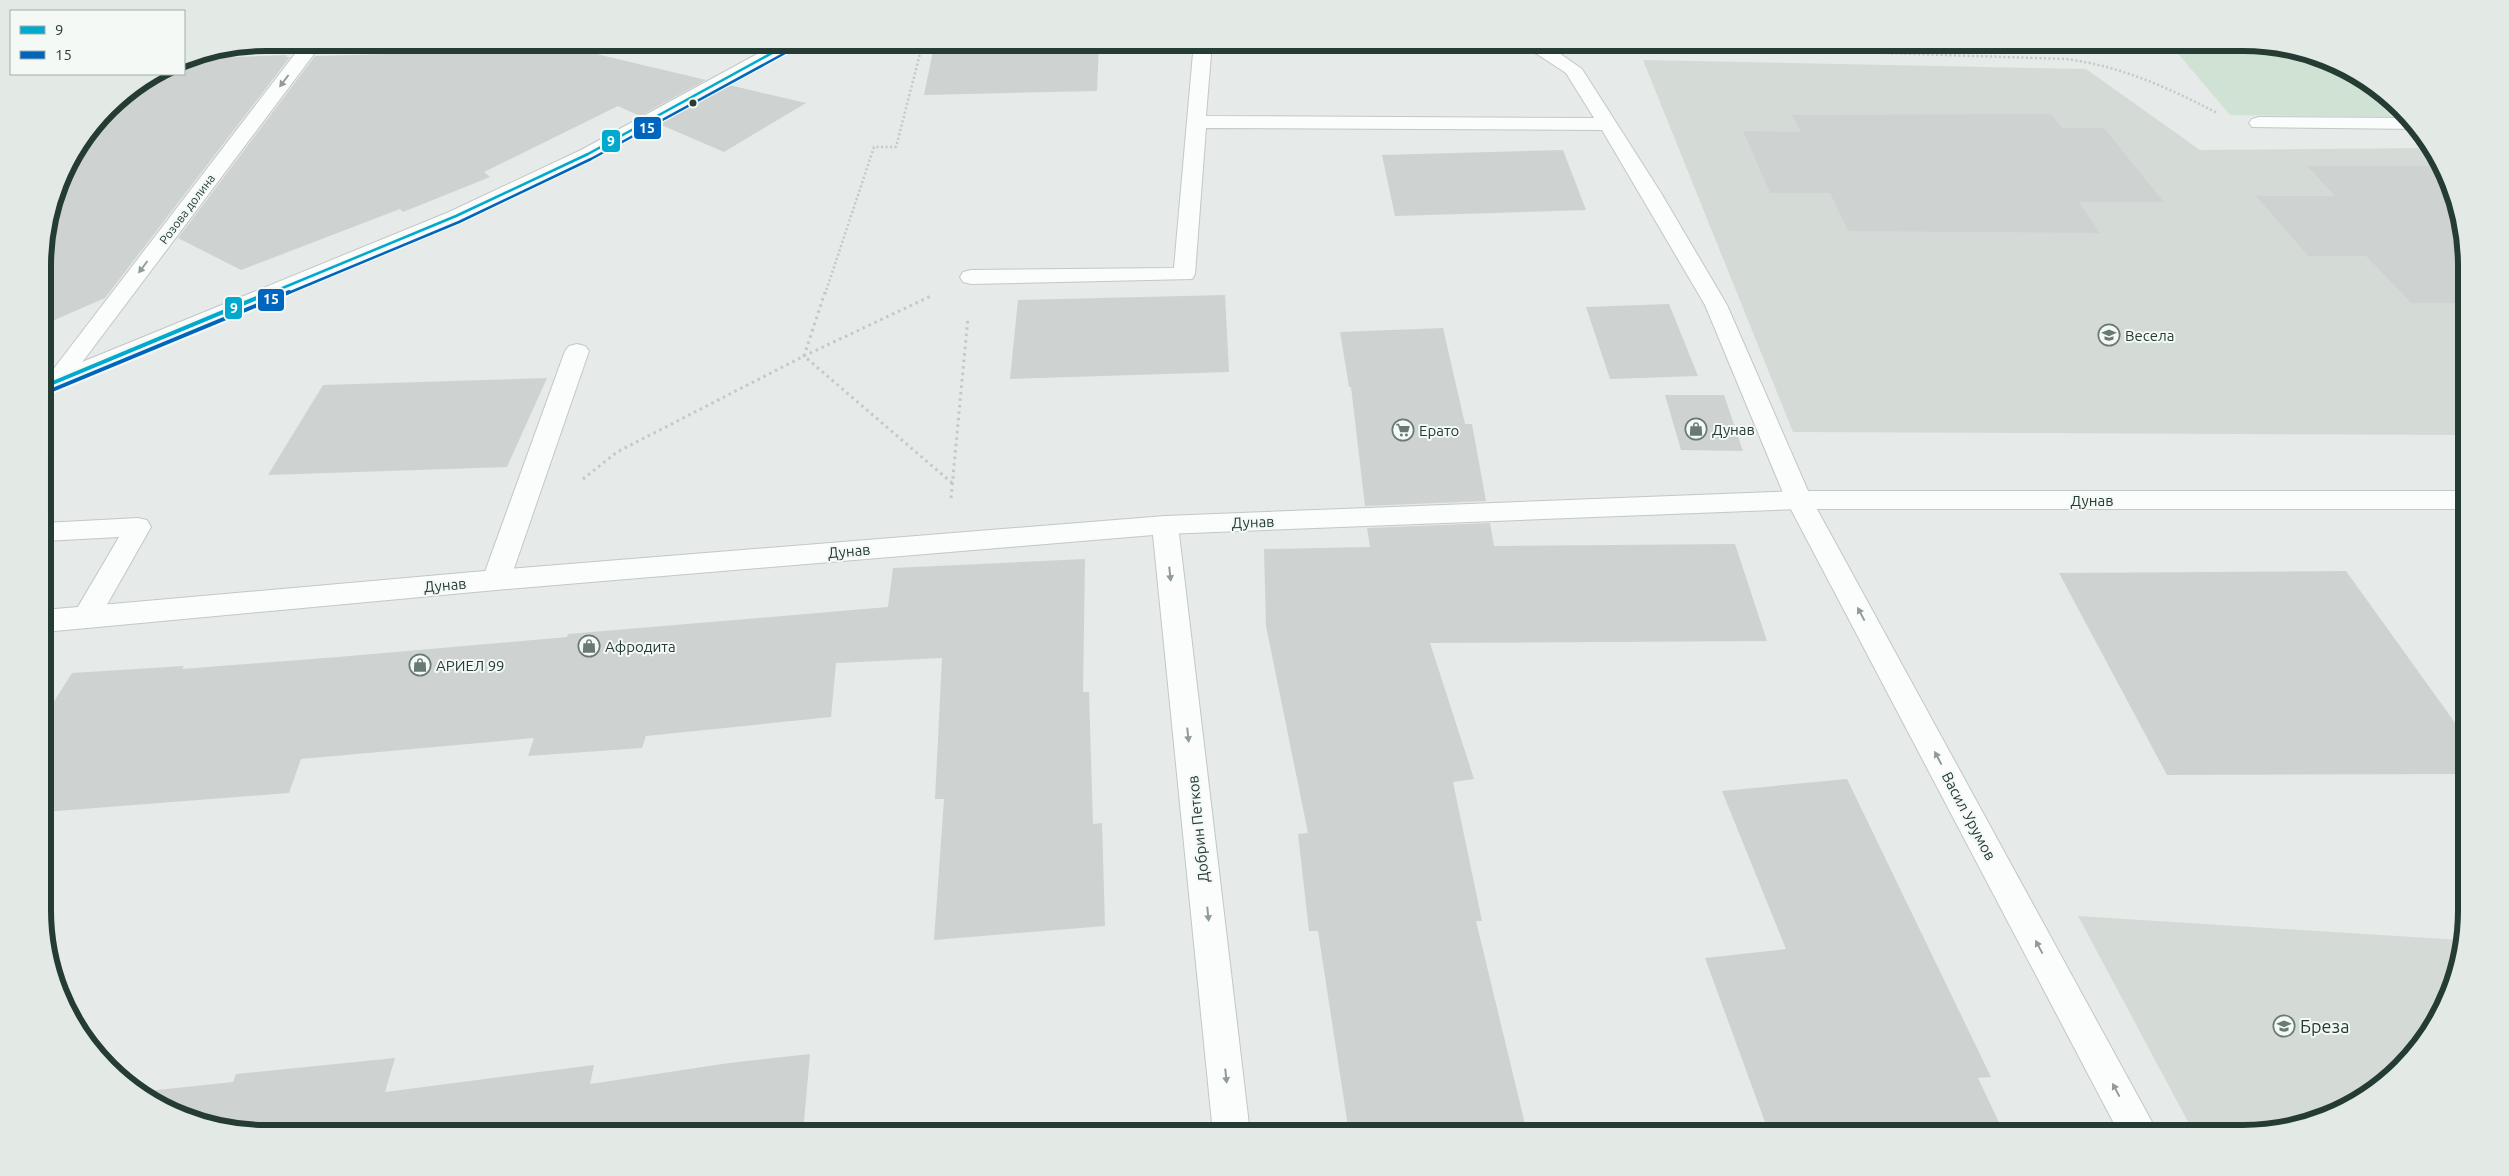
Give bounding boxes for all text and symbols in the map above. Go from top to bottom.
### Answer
legend [10,10,185,75]
text: 9 [55,21,63,38]
text: 15 [55,46,72,63]
one-way arrow [279,74,289,88]
unlabelled marker [688,98,698,108]
line badge: 15 [633,116,662,140]
text: 15 [639,120,655,136]
line badge: 9 [601,129,621,153]
text: 9 [607,133,615,149]
street label: Розова долина [157,172,217,246]
one-way arrow [138,260,149,273]
line badge: 15 [257,288,285,312]
text: 15 [263,291,279,307]
line badge: 9 [224,296,243,320]
text: 9 [230,300,238,316]
school or university icon: Весела [2097,323,2121,347]
place label: Весела [2125,327,2175,344]
shop icon: Дунав [1684,417,1708,441]
supermarket icon: Ерато [1391,418,1415,442]
place label: Дунав [1712,421,1755,438]
place label: Ерато [1419,422,1459,439]
street label: Дунав [2071,492,2113,509]
street label: Дунав [1231,513,1275,531]
street label: Дунав [827,541,871,561]
one-way arrow [1166,566,1174,582]
street label: Дунав [423,575,467,595]
one-way arrow [1857,607,1865,622]
shop icon: Афродита [577,634,601,658]
place label: Афродита [605,638,676,655]
shop icon: АРИЕЛ 99 [408,653,432,677]
place label: АРИЕЛ 99 [436,657,505,674]
one-way arrow [1184,727,1192,743]
one-way arrow [1934,750,1942,765]
street label: Васил Урумов [1939,769,1999,863]
street label: Добрин Петков [1184,775,1212,883]
one-way arrow [1204,906,1212,922]
one-way arrow [2035,940,2044,954]
school or university icon: Бреза [2272,1014,2296,1038]
place label: Бреза [2300,1016,2349,1036]
one-way arrow [1222,1068,1230,1084]
one-way arrow [2112,1083,2120,1097]

